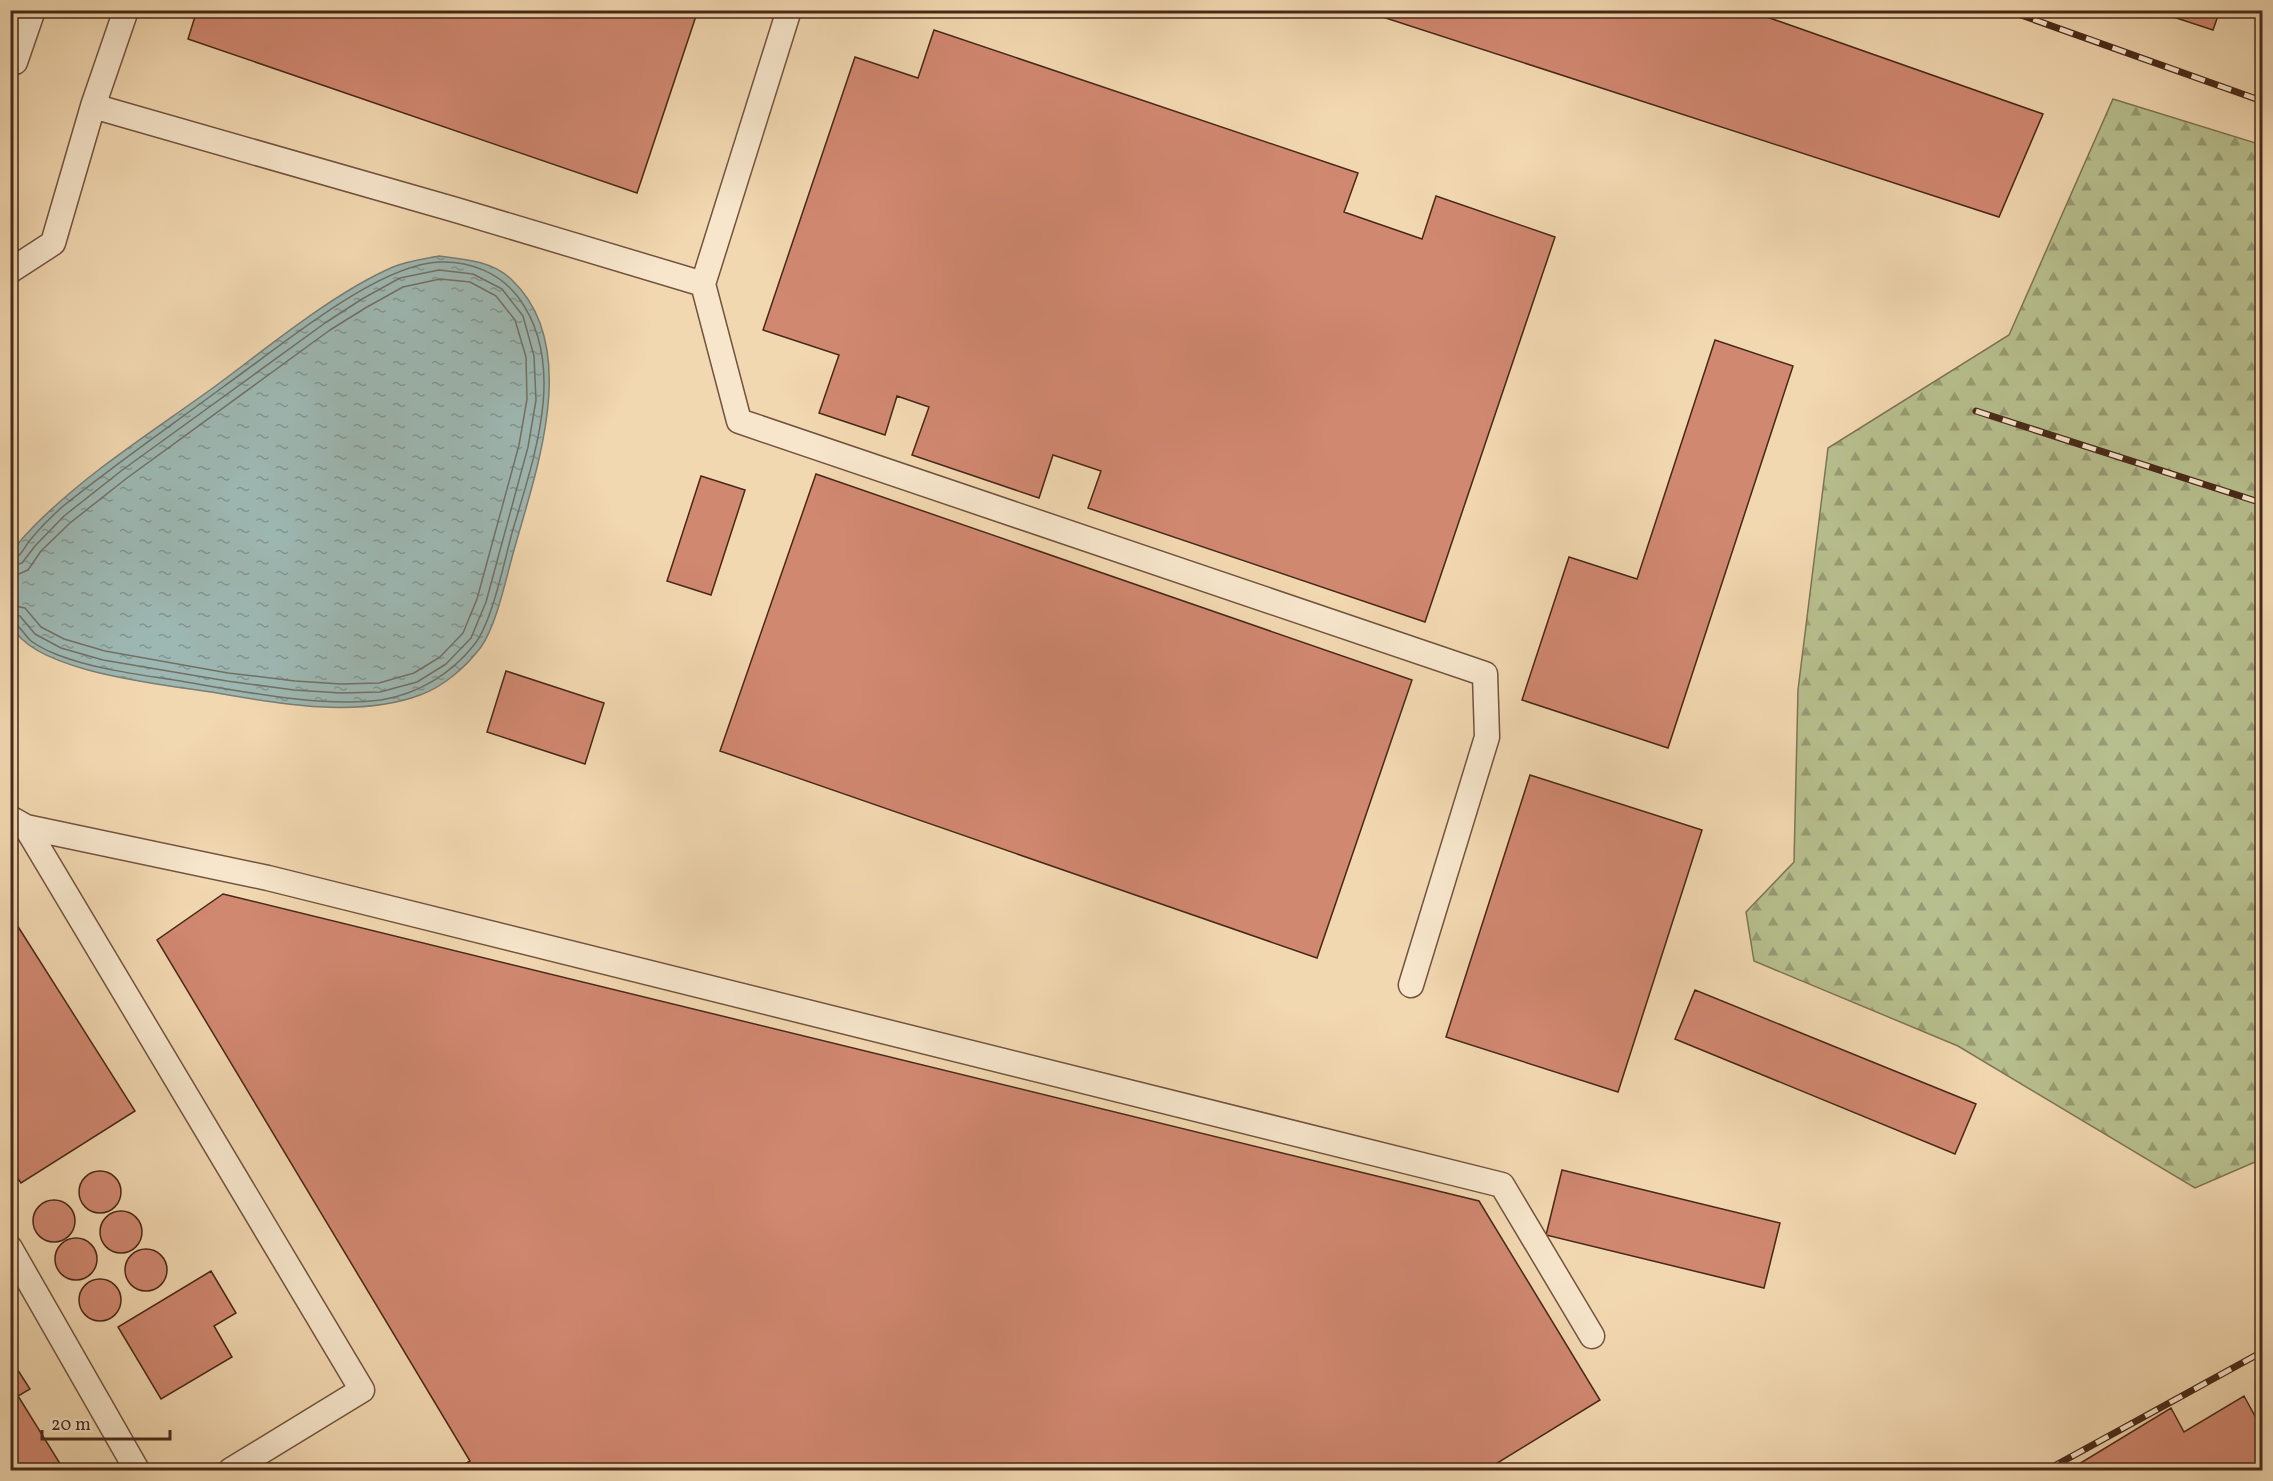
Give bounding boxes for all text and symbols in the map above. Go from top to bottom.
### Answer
scale bar [42,1403,170,1441]
text: 20 m [51,1413,91,1438]

